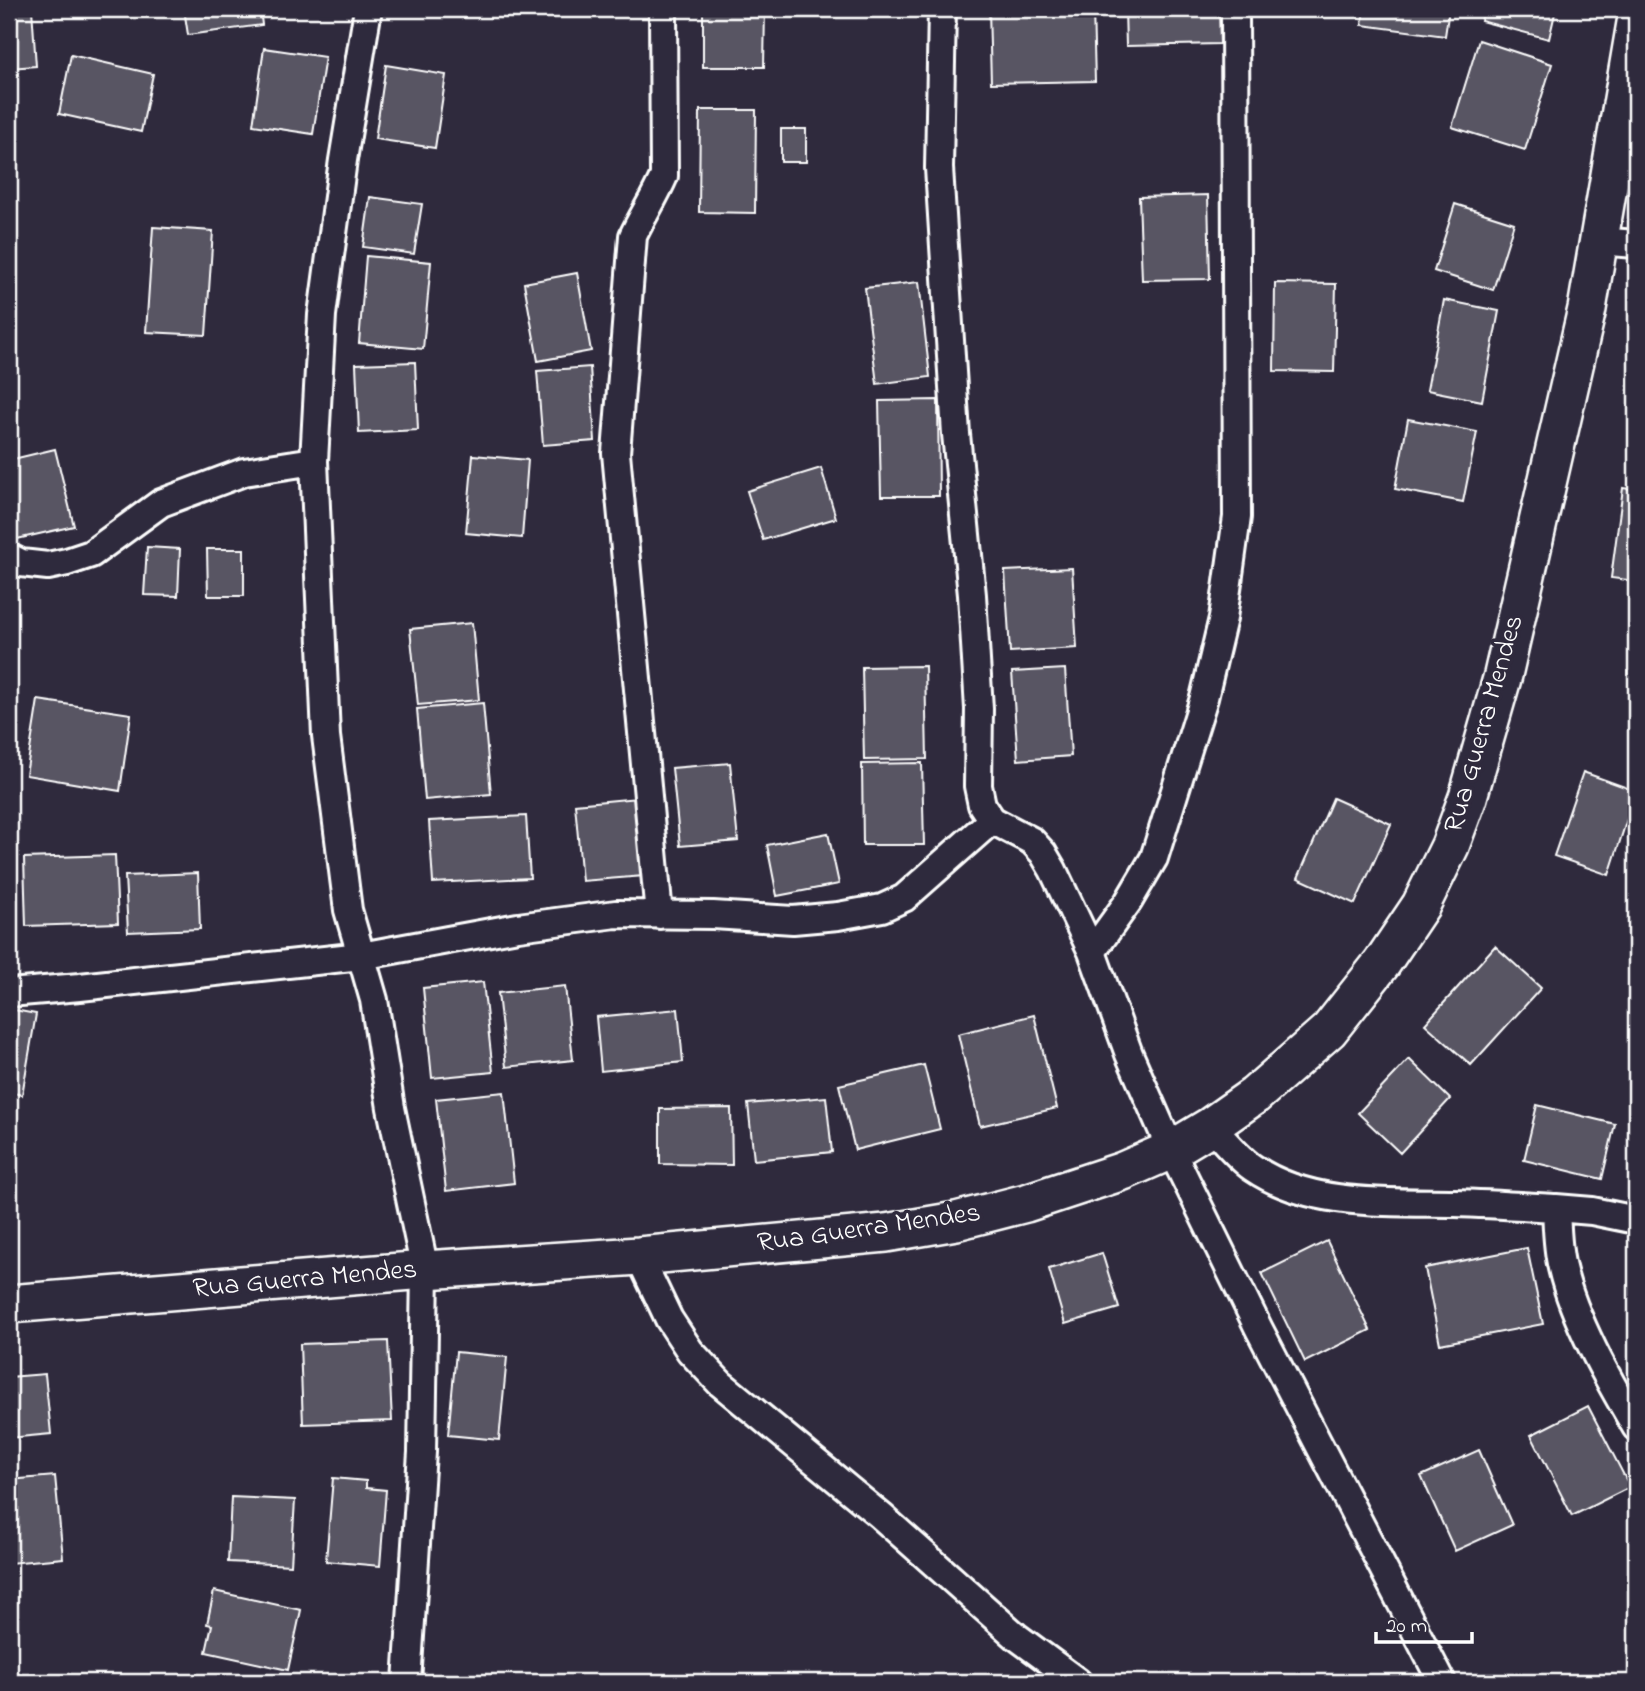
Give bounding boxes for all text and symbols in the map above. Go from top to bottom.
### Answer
street label: Rua Guerra Mendes [1434,610,1536,838]
street label: Rua Guerra Mendes [755,1193,983,1265]
street label: Rua Guerra Mendes [191,1250,419,1310]
scale bar [1376,1600,1472,1644]
text: 20 m [1386,1612,1427,1642]

